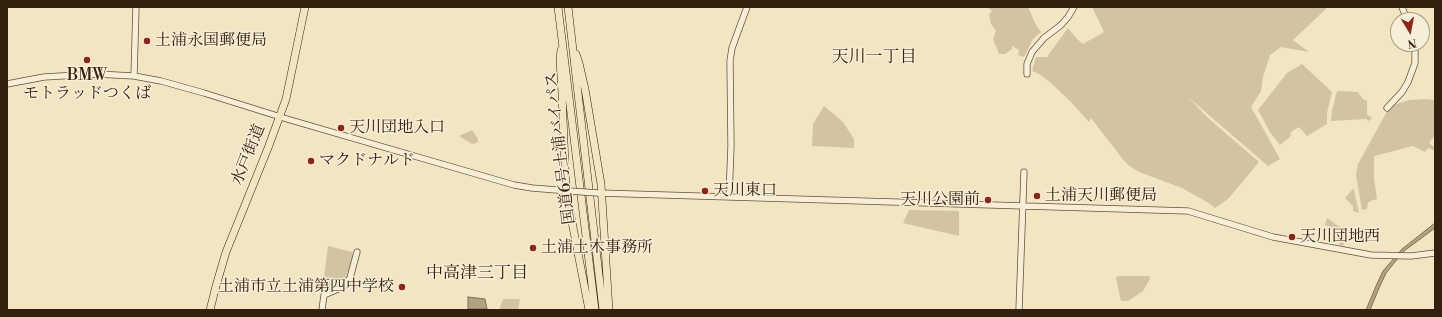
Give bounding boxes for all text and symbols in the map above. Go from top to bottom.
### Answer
north arrow [1390,12,1430,52]
place label: 土浦永国郵便局 [155,31,267,51]
text: N [1406,35,1417,50]
marker: 土浦永国郵便局 [142,36,152,46]
district label: 天川一丁目 [832,48,916,68]
marker: BMW モトラッドつくば [82,55,92,65]
place label: BMW モトラッドつくば [23,66,151,104]
street label: 国道6号土浦バイパス [542,71,580,225]
place label: 天川団地入口 [349,118,445,138]
street label: 水戸街道 [228,122,270,188]
marker: 天川団地入口 [336,123,346,133]
place label: マクドナルド [319,151,415,171]
marker: マクドナルド [306,156,316,166]
place label: 天川東口 [713,181,777,201]
marker: 天川東口 [700,186,710,196]
place label: 土浦天川郵便局 [1045,186,1157,206]
place label: 天川公園前 [900,190,980,210]
marker: 土浦天川郵便局 [1032,191,1042,201]
marker: 天川公園前 [983,195,993,205]
place label: 天川団地西 [1300,227,1380,247]
marker: 天川団地西 [1287,232,1297,242]
place label: 土浦土木事務所 [541,238,653,258]
marker: 土浦土木事務所 [528,243,538,253]
district label: 中高津三丁目 [426,264,528,284]
place label: 土浦市立土浦第四中学校 [218,277,394,297]
marker: 土浦市立土浦第四中学校 [397,282,407,292]

